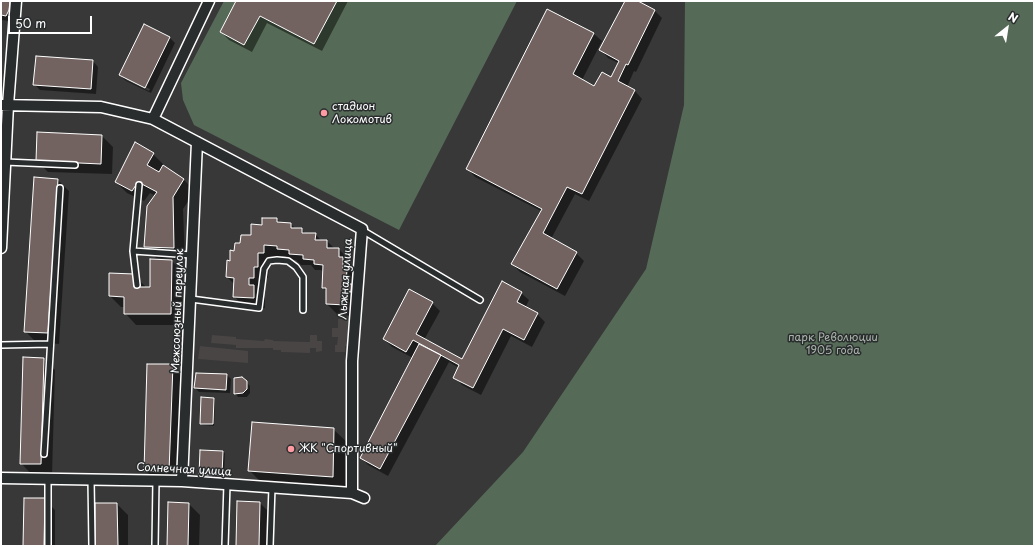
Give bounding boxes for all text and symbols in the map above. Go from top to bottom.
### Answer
scale bar [10,8,94,34]
north arrow [987,8,1027,48]
text: N [1005,8,1021,27]
text: 50 m [15,14,46,32]
place label: стадион Локомотив [332,100,392,126]
marker: стадион Локомотив [319,108,329,118]
street label: Лыжная улица [337,238,355,320]
street label: Межсоюзный переулок [169,248,187,374]
park label: парк Революции 1905 года [788,331,878,357]
place label: ЖК "Спортивный" [299,442,398,456]
marker: ЖК "Спортивный" [286,444,296,454]
street label: Солнечная улица [136,461,232,479]

